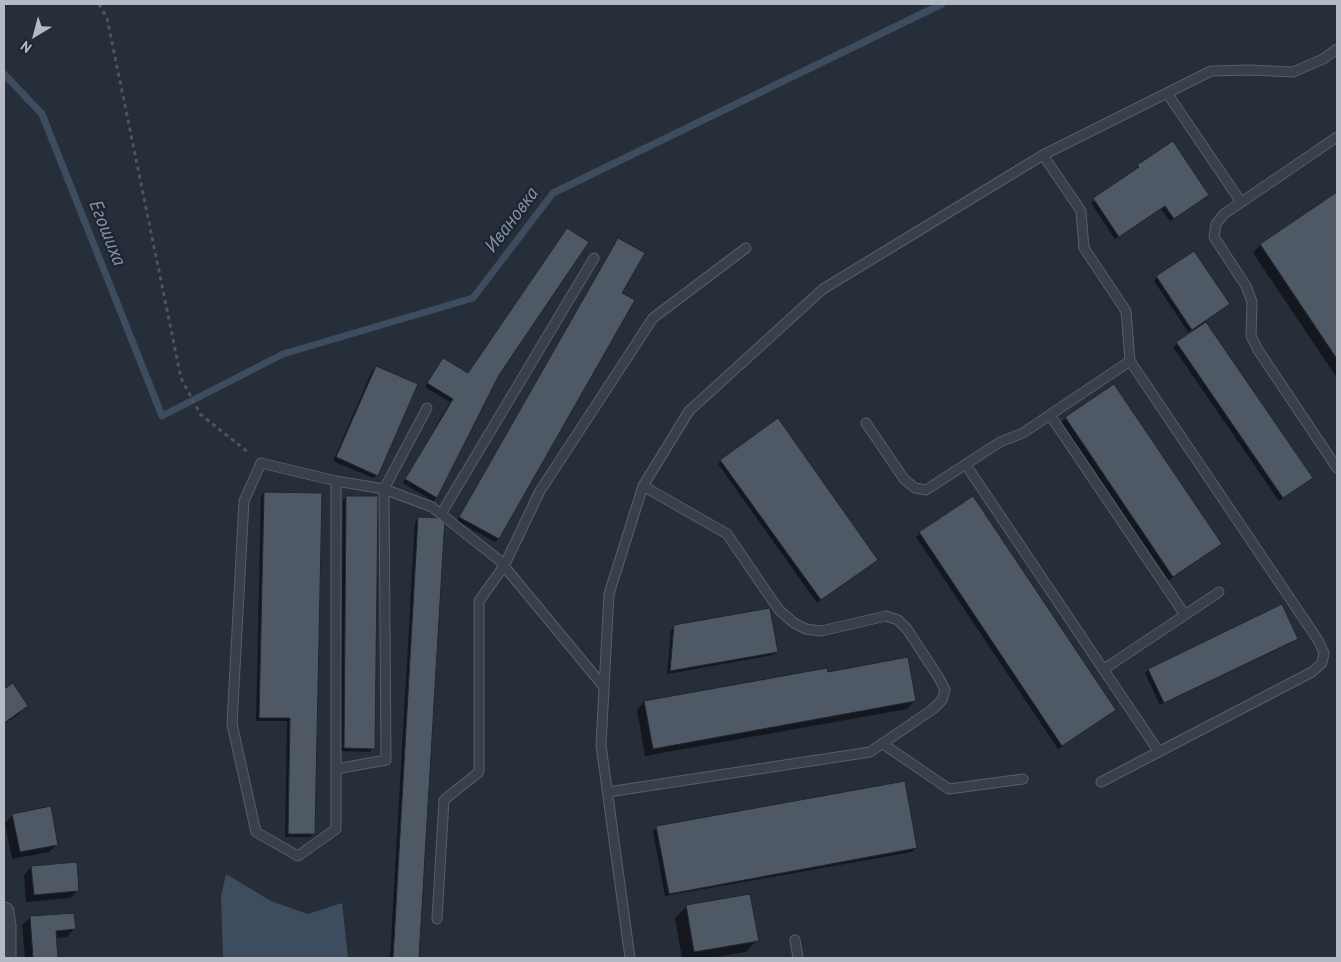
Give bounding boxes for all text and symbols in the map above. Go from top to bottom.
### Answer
north arrow [10,10,60,60]
text: N [17,37,35,57]
water label: Ивановка [480,183,544,257]
water label: Егошиха [84,197,130,269]

